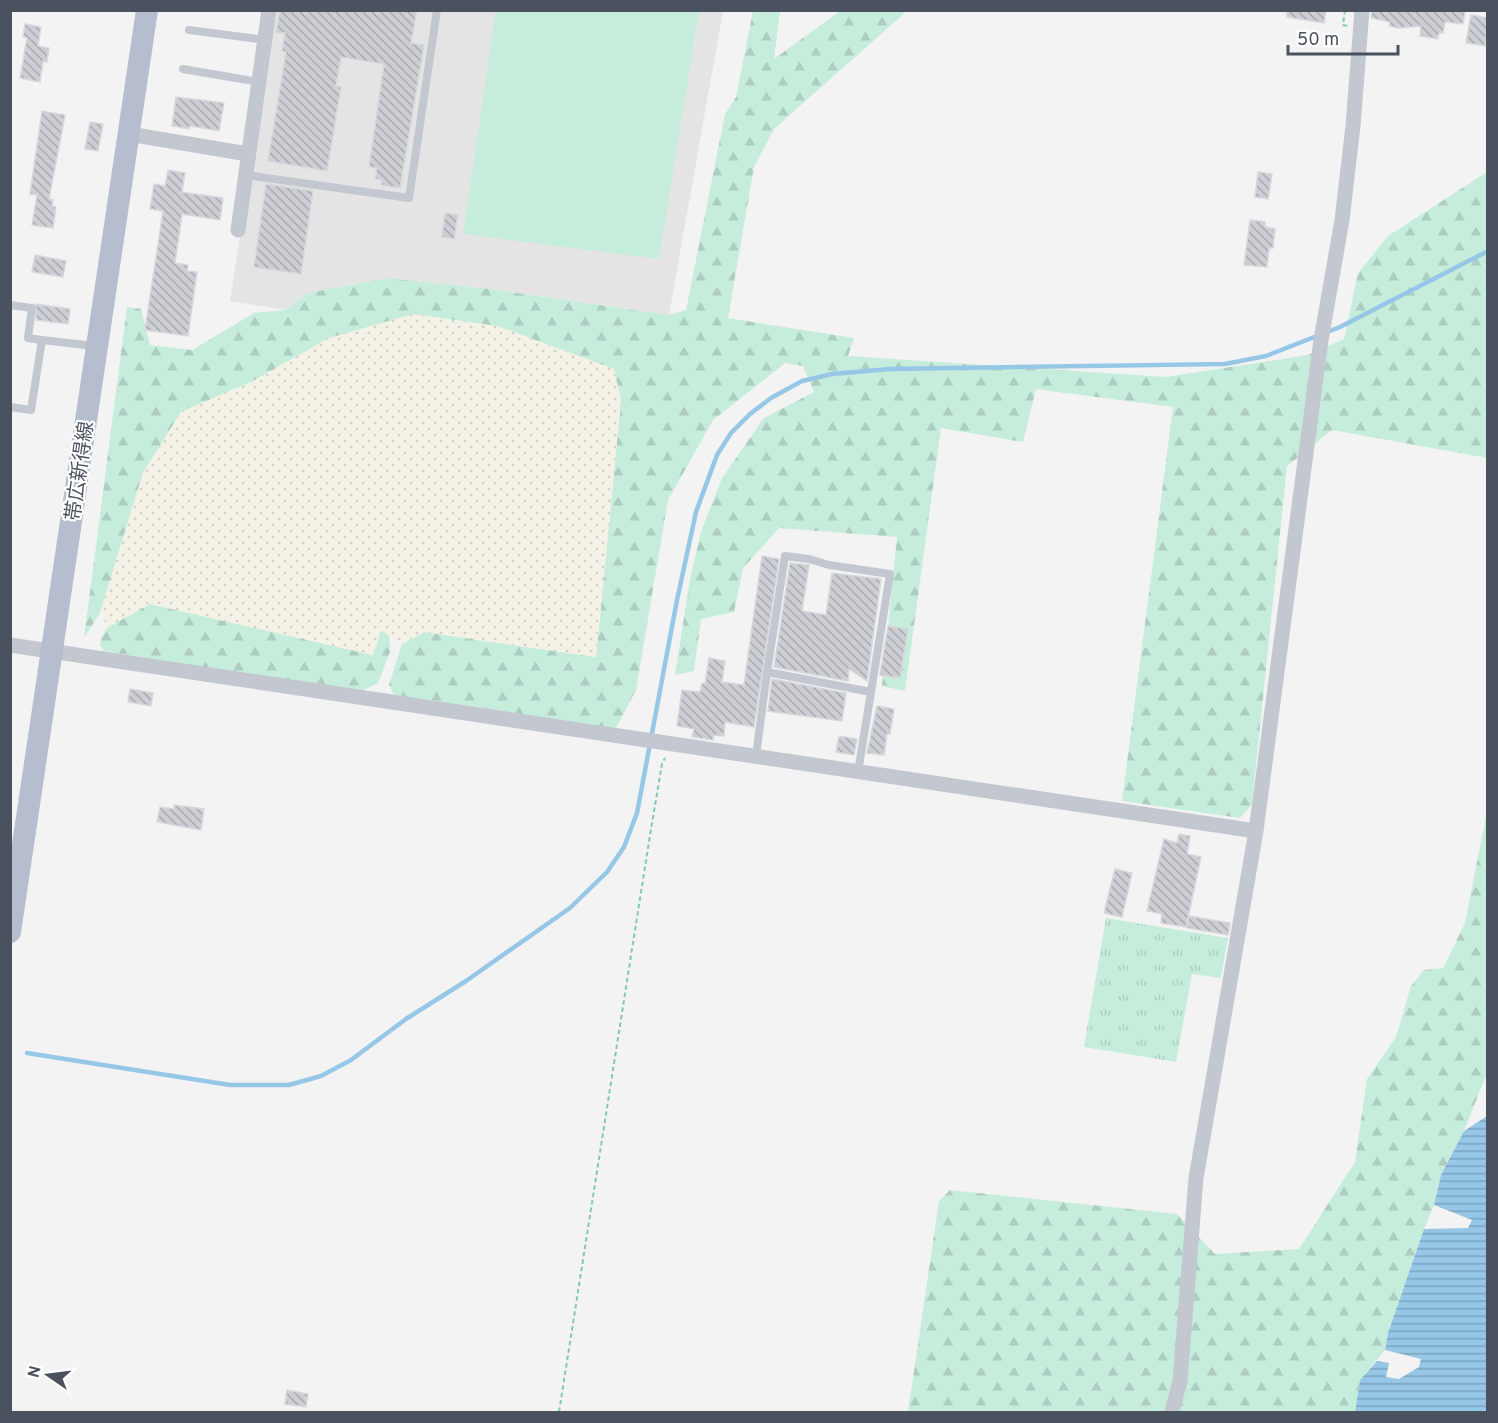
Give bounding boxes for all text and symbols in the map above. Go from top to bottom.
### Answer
scale bar [1288,18,1398,56]
text: 50 m [1297,29,1339,52]
street label: 帯広新得線 [61,420,101,523]
north arrow [18,1345,78,1405]
text: N [24,1364,46,1380]

